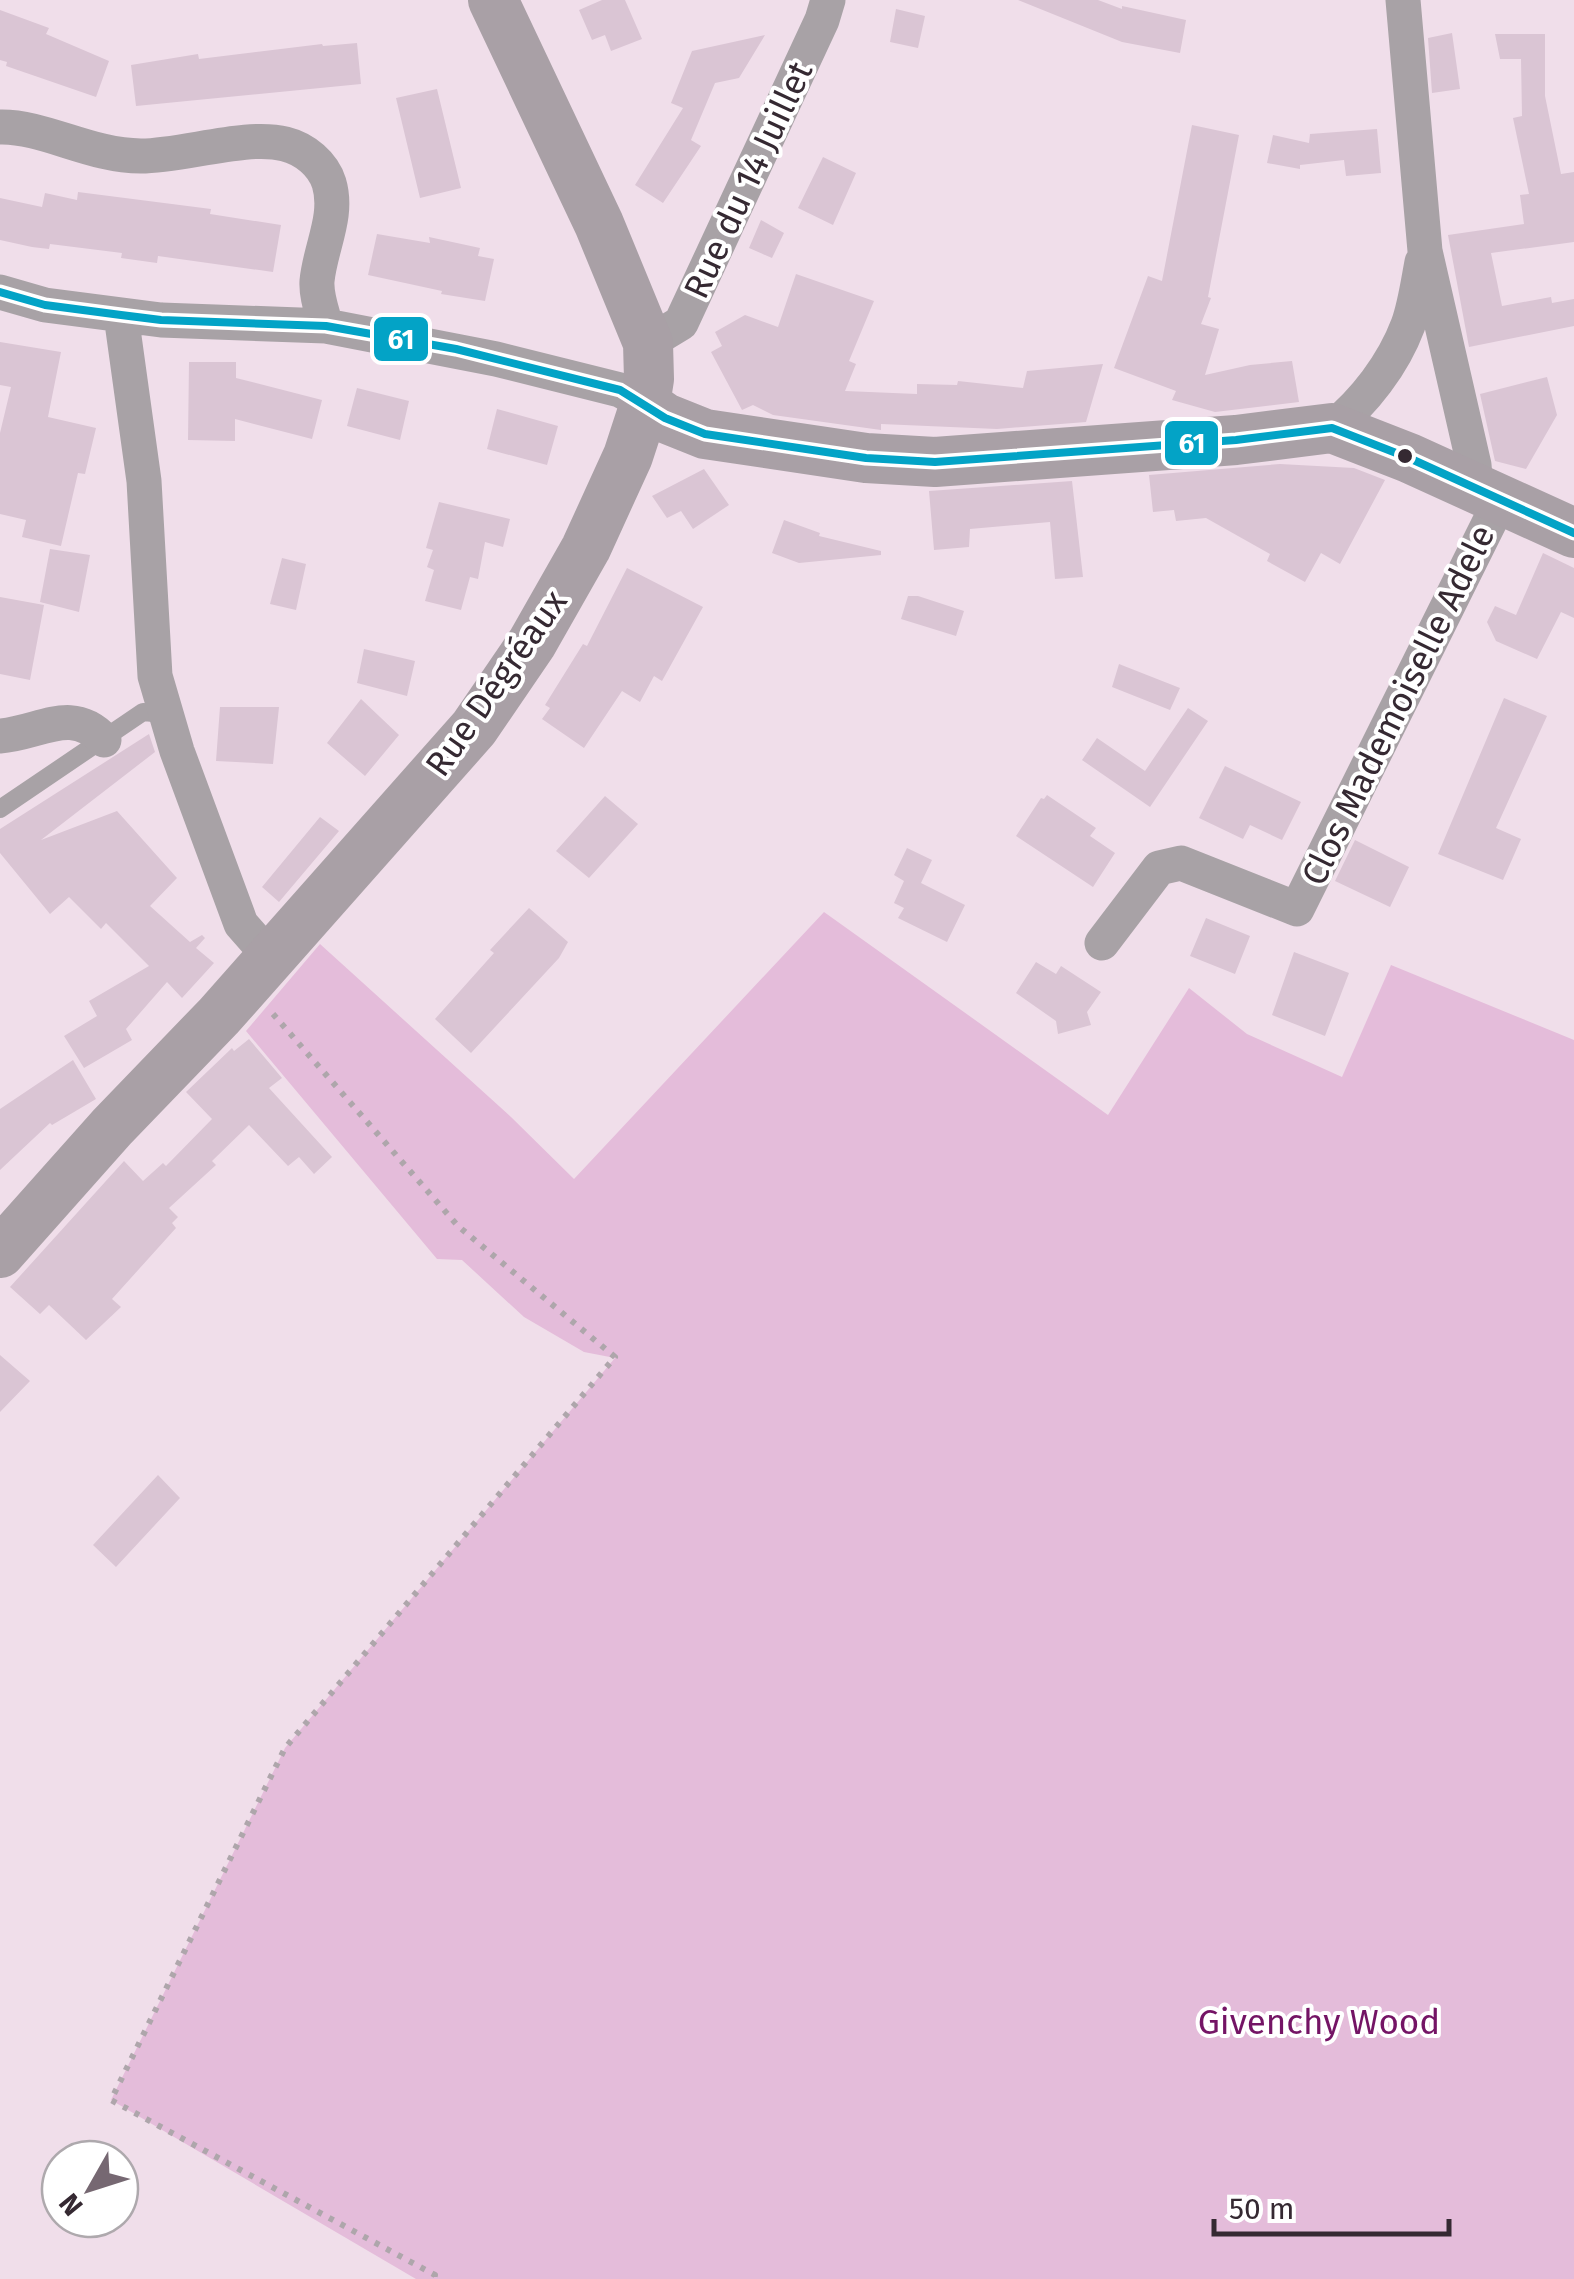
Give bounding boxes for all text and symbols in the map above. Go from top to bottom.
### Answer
street label: Rue du 14 Juillet [675,55,821,305]
line badge: 61 [372,315,430,363]
text: 61 [387,323,415,356]
line badge: 61 [1163,419,1220,467]
text: 61 [1178,427,1206,460]
unlabelled marker [1395,446,1415,466]
street label: Clos Mademoiselle Adele [1292,518,1504,892]
street label: Rue Dégréaux [416,582,576,784]
park label: Givenchy Wood [1198,2001,1440,2043]
north arrow [40,2139,140,2239]
scale bar [1214,2174,1449,2236]
text: N [52,2187,90,2222]
text: 50 m [1229,2191,1294,2227]

